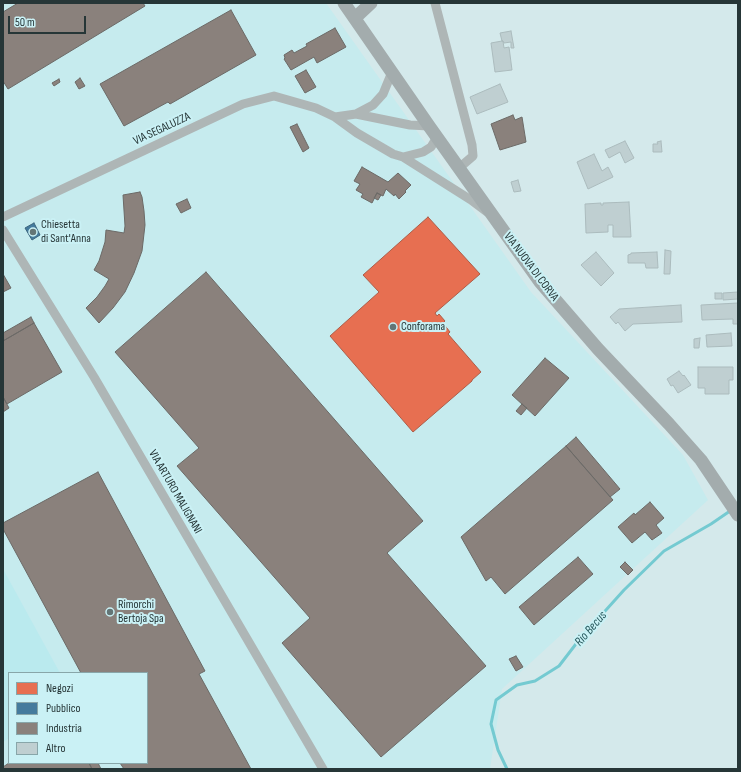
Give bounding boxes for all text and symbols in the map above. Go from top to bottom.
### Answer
scale bar [10,8,88,34]
text: 50 m [15,15,35,30]
street label: VIA SEGALUZZA [131,110,193,148]
place label: Chiesetta di Sant'Anna [41,218,91,246]
marker: Chiesetta di Sant'Anna [28,227,38,237]
street label: VIA NUOVA DI CORVA [500,230,562,304]
place label: Conforama [401,320,445,334]
marker: Conforama [388,322,398,332]
street label: VIA ARTURO MALIGNANI [145,448,205,536]
place label: Rimorchi Bertoja Spa [118,598,164,626]
marker: Rimorchi Bertoja Spa [105,607,115,617]
water label: Rio Becus [572,608,610,650]
legend [8,672,148,764]
text: Negozi [46,681,73,696]
text: Pubblico [46,701,81,716]
text: Industria [46,721,82,736]
text: Altro [46,741,65,756]

